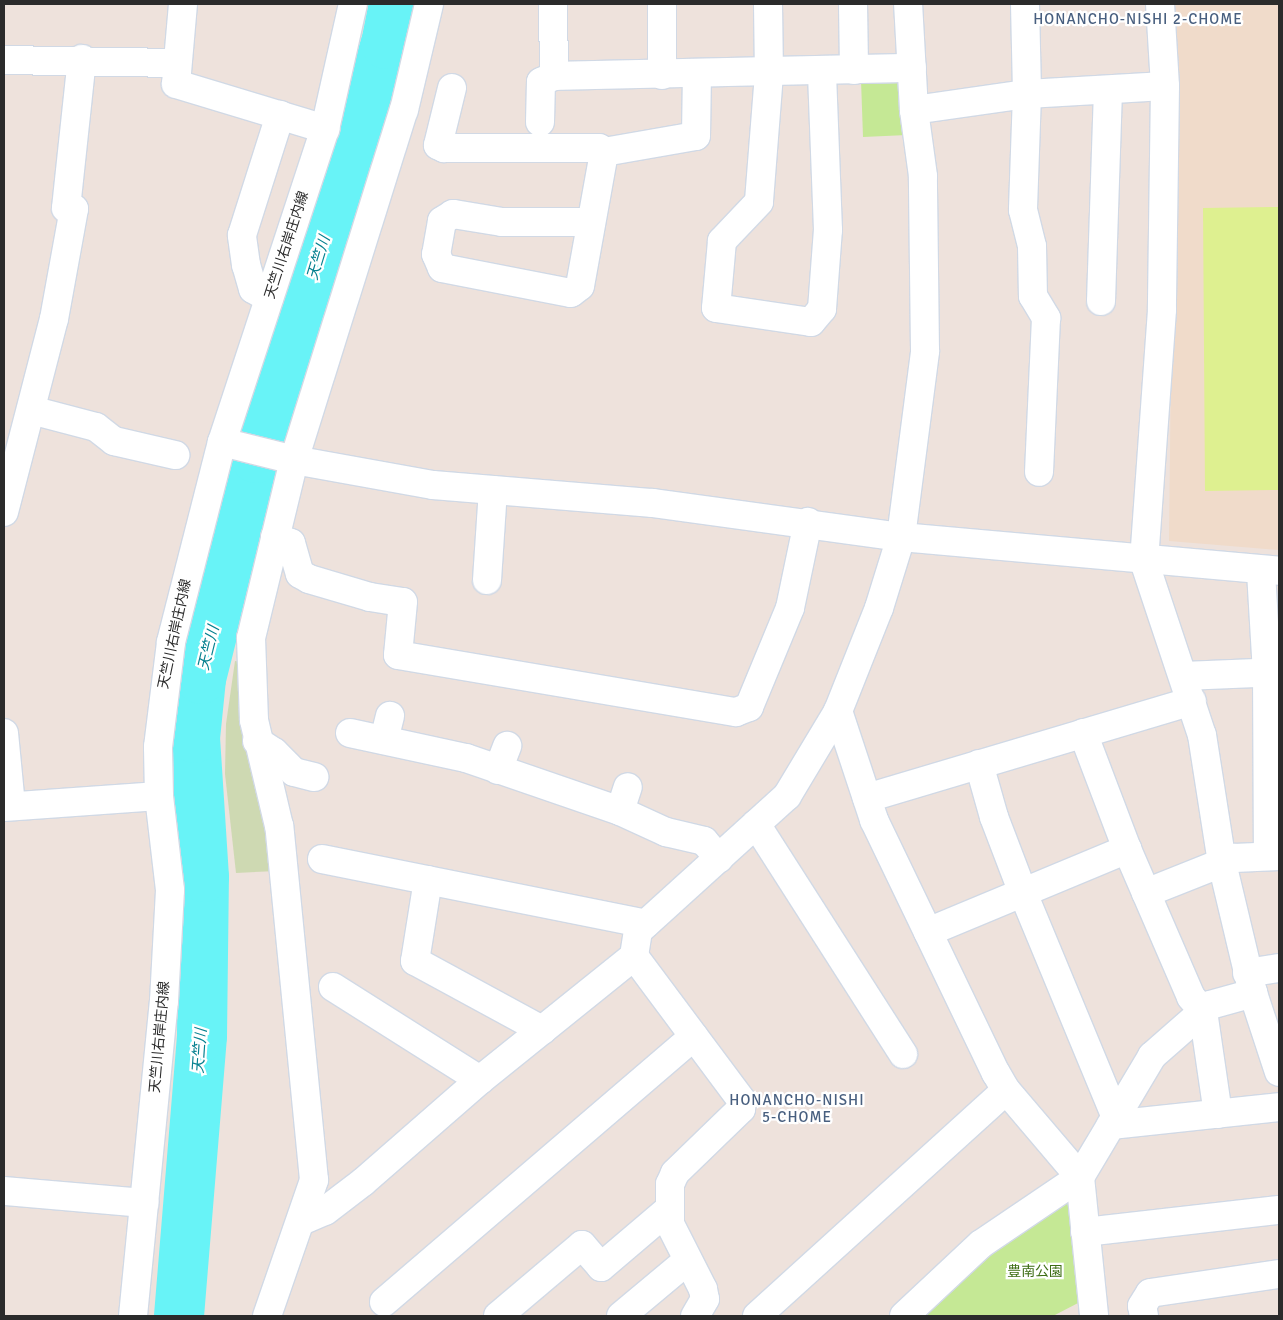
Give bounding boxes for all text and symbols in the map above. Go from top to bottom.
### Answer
district label: HONANCHO-NISHI 2-CHOME [1030,11,1246,29]
street label: 天竺川右岸庄内線 [262,189,312,301]
water label: 天竺川 [304,234,334,282]
street label: 天竺川右岸庄内線 [155,577,195,691]
water label: 天竺川 [195,624,223,672]
street label: 天竺川右岸庄内線 [147,980,173,1094]
water label: 天竺川 [189,1028,211,1074]
district label: HONANCHO-NISHI 5-CHOME [728,1091,866,1126]
park label: 豊南公園 [1007,1264,1063,1280]

